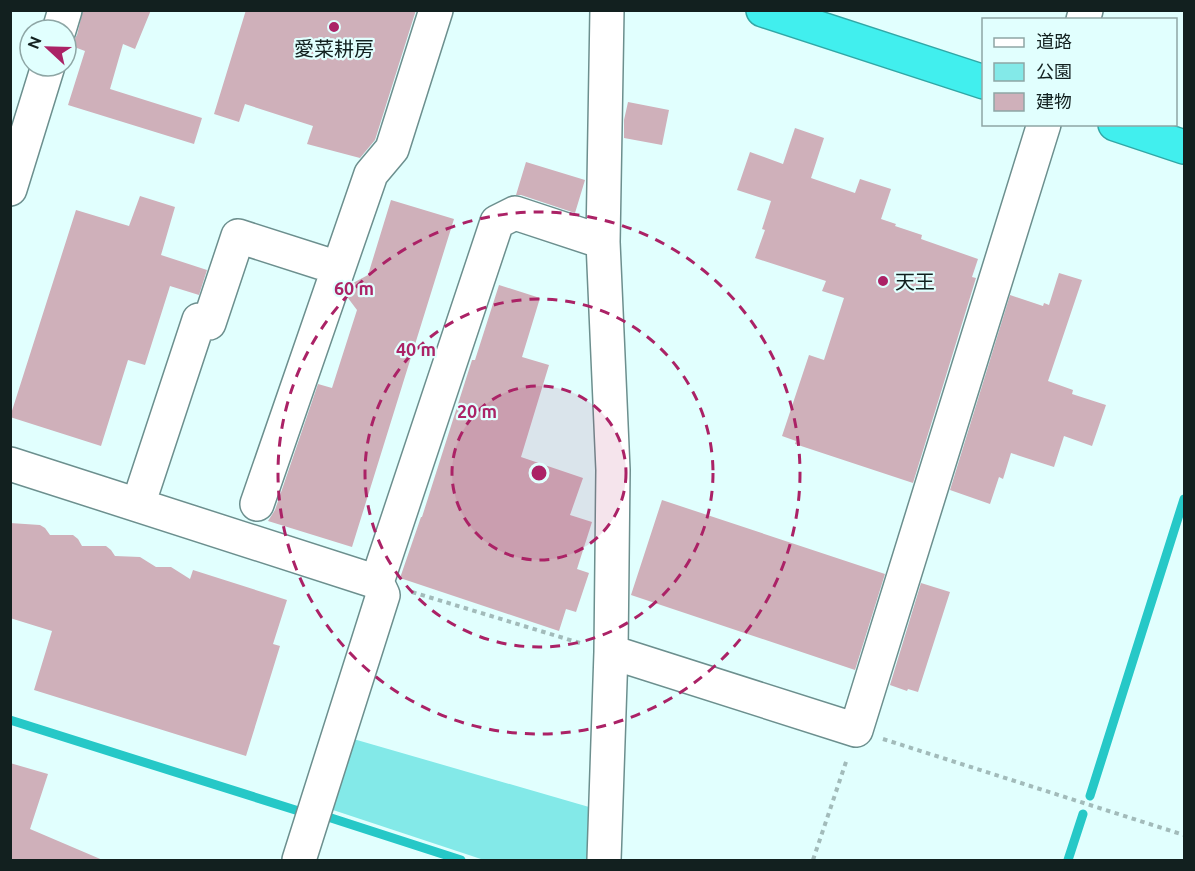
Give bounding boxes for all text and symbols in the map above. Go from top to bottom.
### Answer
north arrow [18,18,78,78]
legend [982,18,1177,126]
marker: 愛菜耕房 [327,20,341,34]
text: 道路 [1036,31,1072,51]
text: N [24,33,45,51]
place label: 愛菜耕房 [294,37,374,60]
text: 公園 [1036,61,1072,81]
text: 建物 [1036,91,1072,111]
place label: 天王 [895,270,935,293]
marker: 天王 [876,274,890,288]
text: 60 m [334,278,374,298]
text: 40 m [396,339,436,359]
text: 20 m [457,401,497,421]
centre of rings [529,463,549,483]

